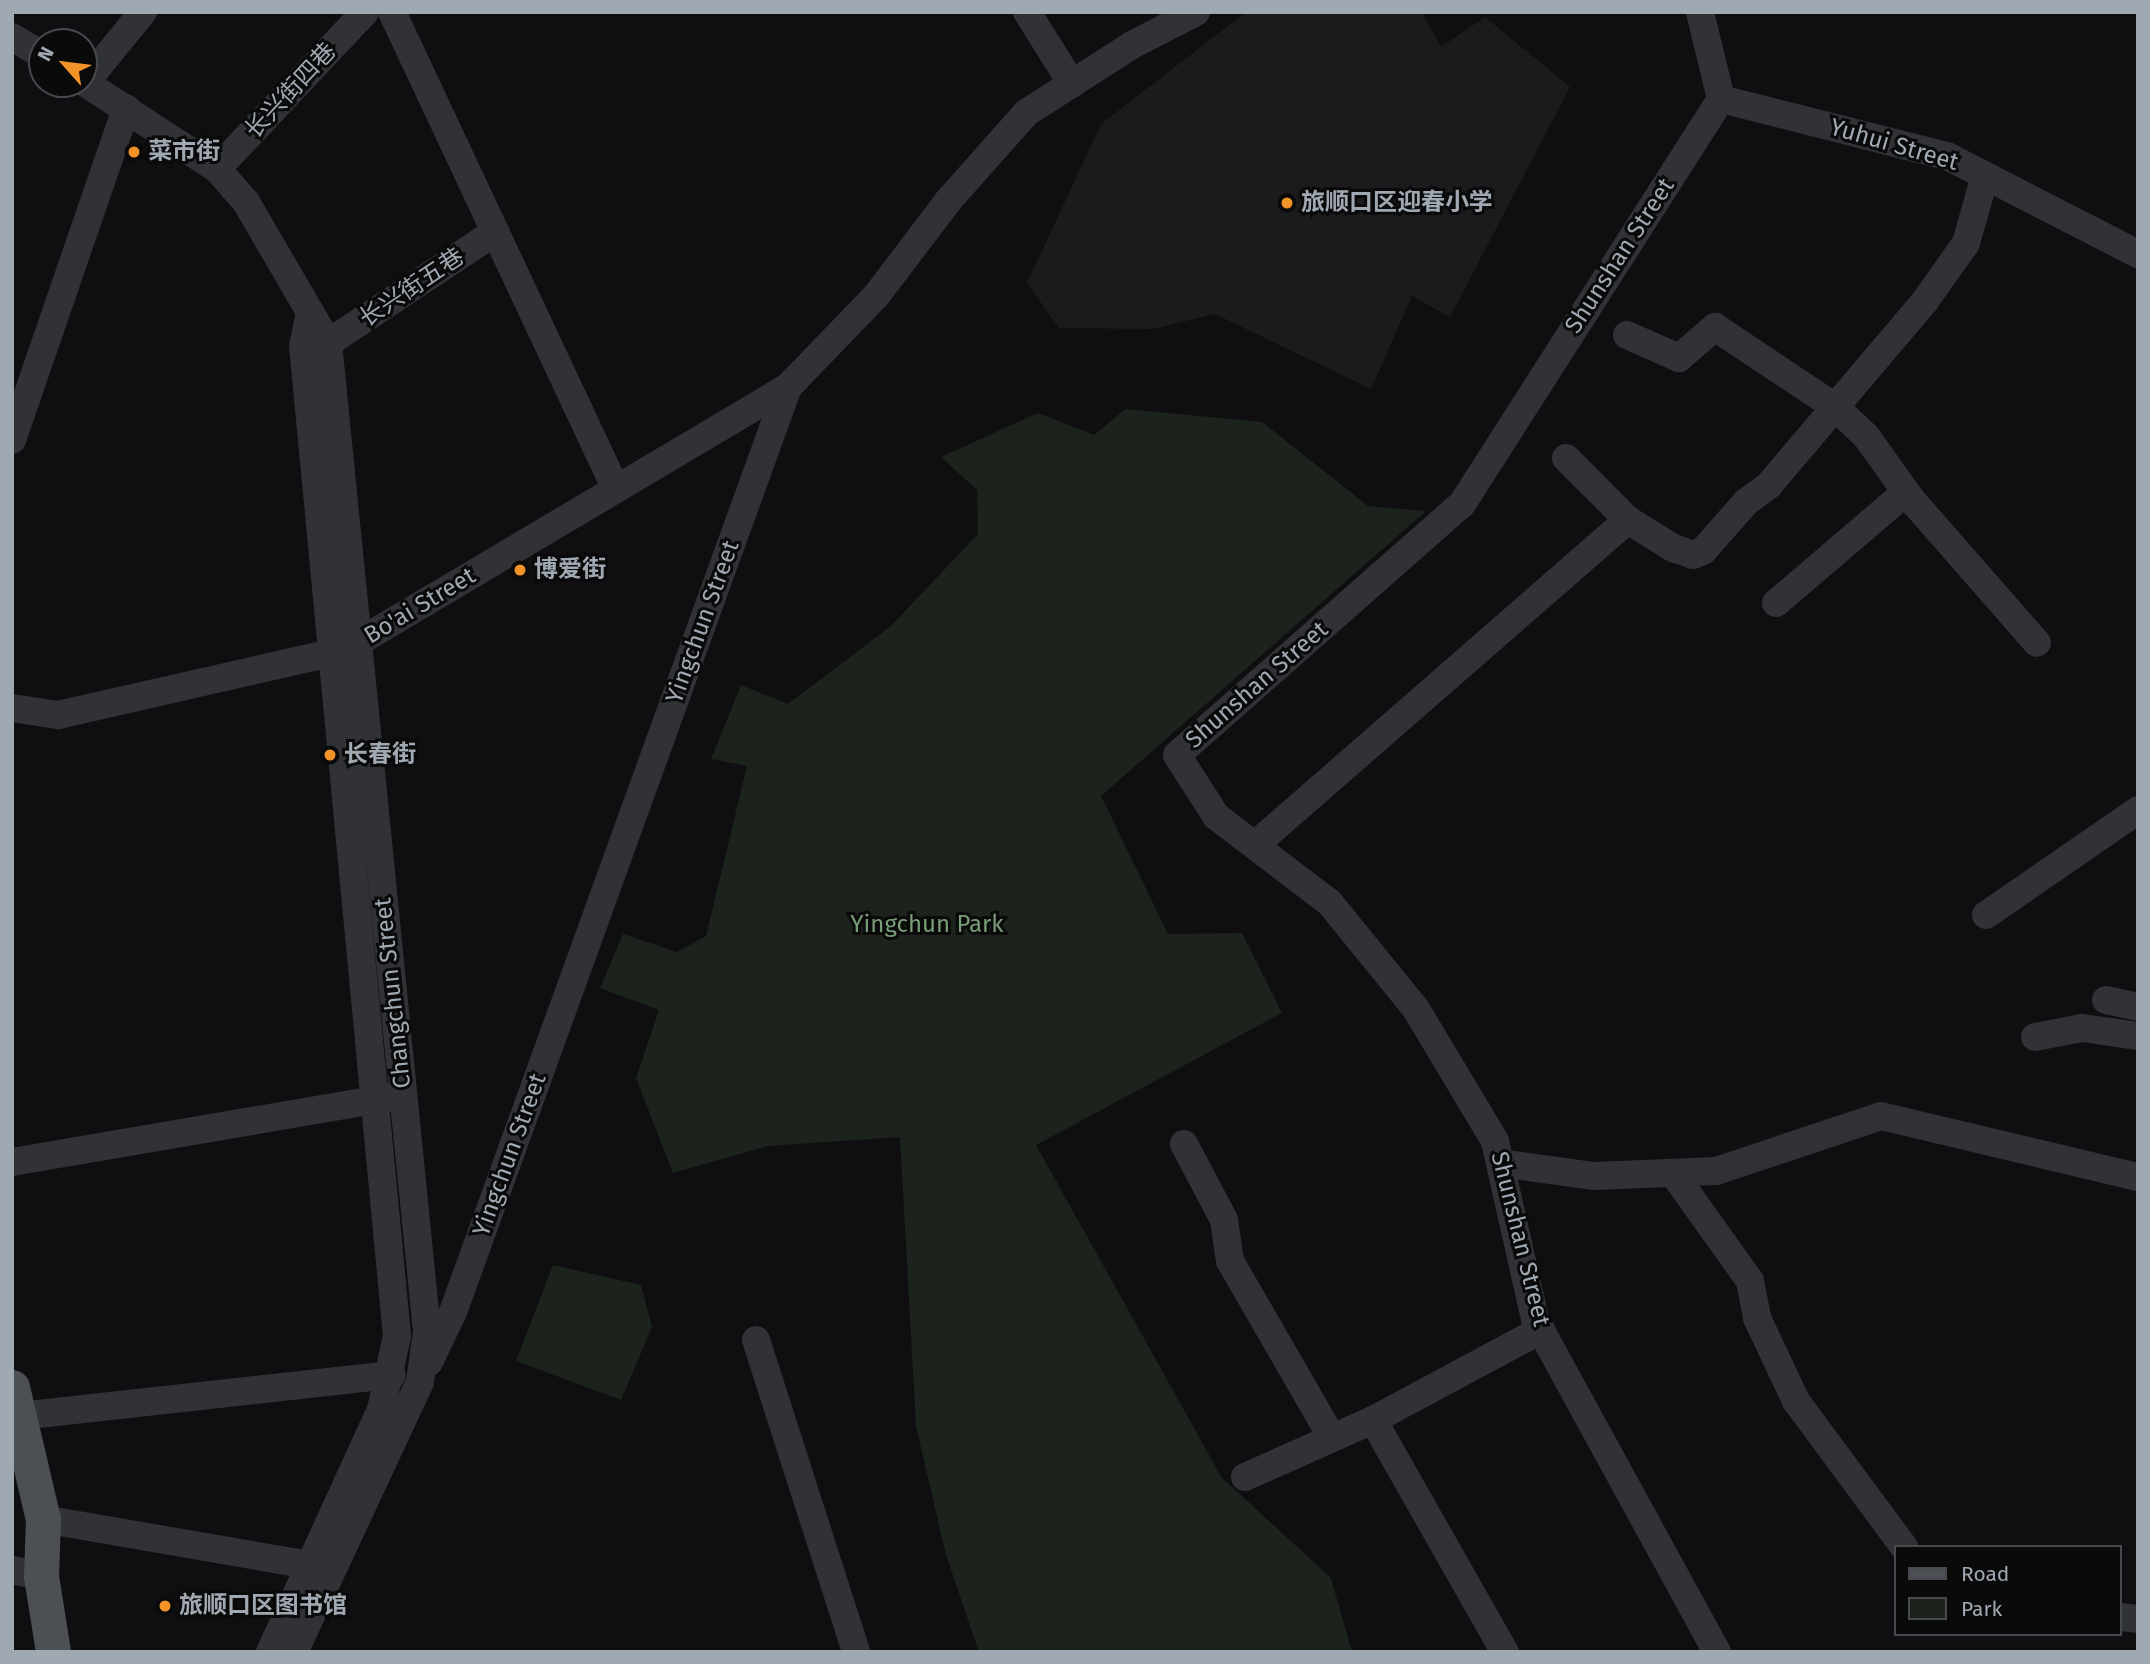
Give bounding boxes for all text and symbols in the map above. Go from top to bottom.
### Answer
north arrow [28,28,98,98]
street label: 长兴街四巷 [240,37,342,145]
text: N [33,43,59,65]
street label: Yuhui Street [1826,113,1962,177]
place label: 菜市街 [148,138,220,166]
marker: 菜市街 [126,144,142,160]
street label: Shunshan Street [1559,173,1681,339]
place label: 旅顺口区迎春小学 [1301,189,1493,217]
marker: 旅顺口区迎春小学 [1279,195,1295,211]
street label: 长兴街五巷 [354,243,470,333]
street label: Yingchun Street [660,537,746,707]
place label: 博爱街 [534,556,606,584]
street label: Bo'ai Street [359,562,481,650]
marker: 博爱街 [512,562,528,578]
street label: Shunshan Street [1180,615,1334,755]
place label: 长春街 [344,741,416,769]
marker: 长春街 [322,747,338,763]
street label: Changchun Street [369,896,417,1090]
park label: Yingchun Park [850,911,1004,939]
street label: Yingchun Street [467,1070,553,1240]
street label: Shunshan Street [1484,1149,1556,1329]
legend [1895,1545,2122,1636]
text: Road [1961,1561,2009,1587]
place label: 旅顺口区图书馆 [179,1592,347,1620]
text: Park [1961,1596,2002,1622]
marker: 旅顺口区图书馆 [157,1598,173,1614]

